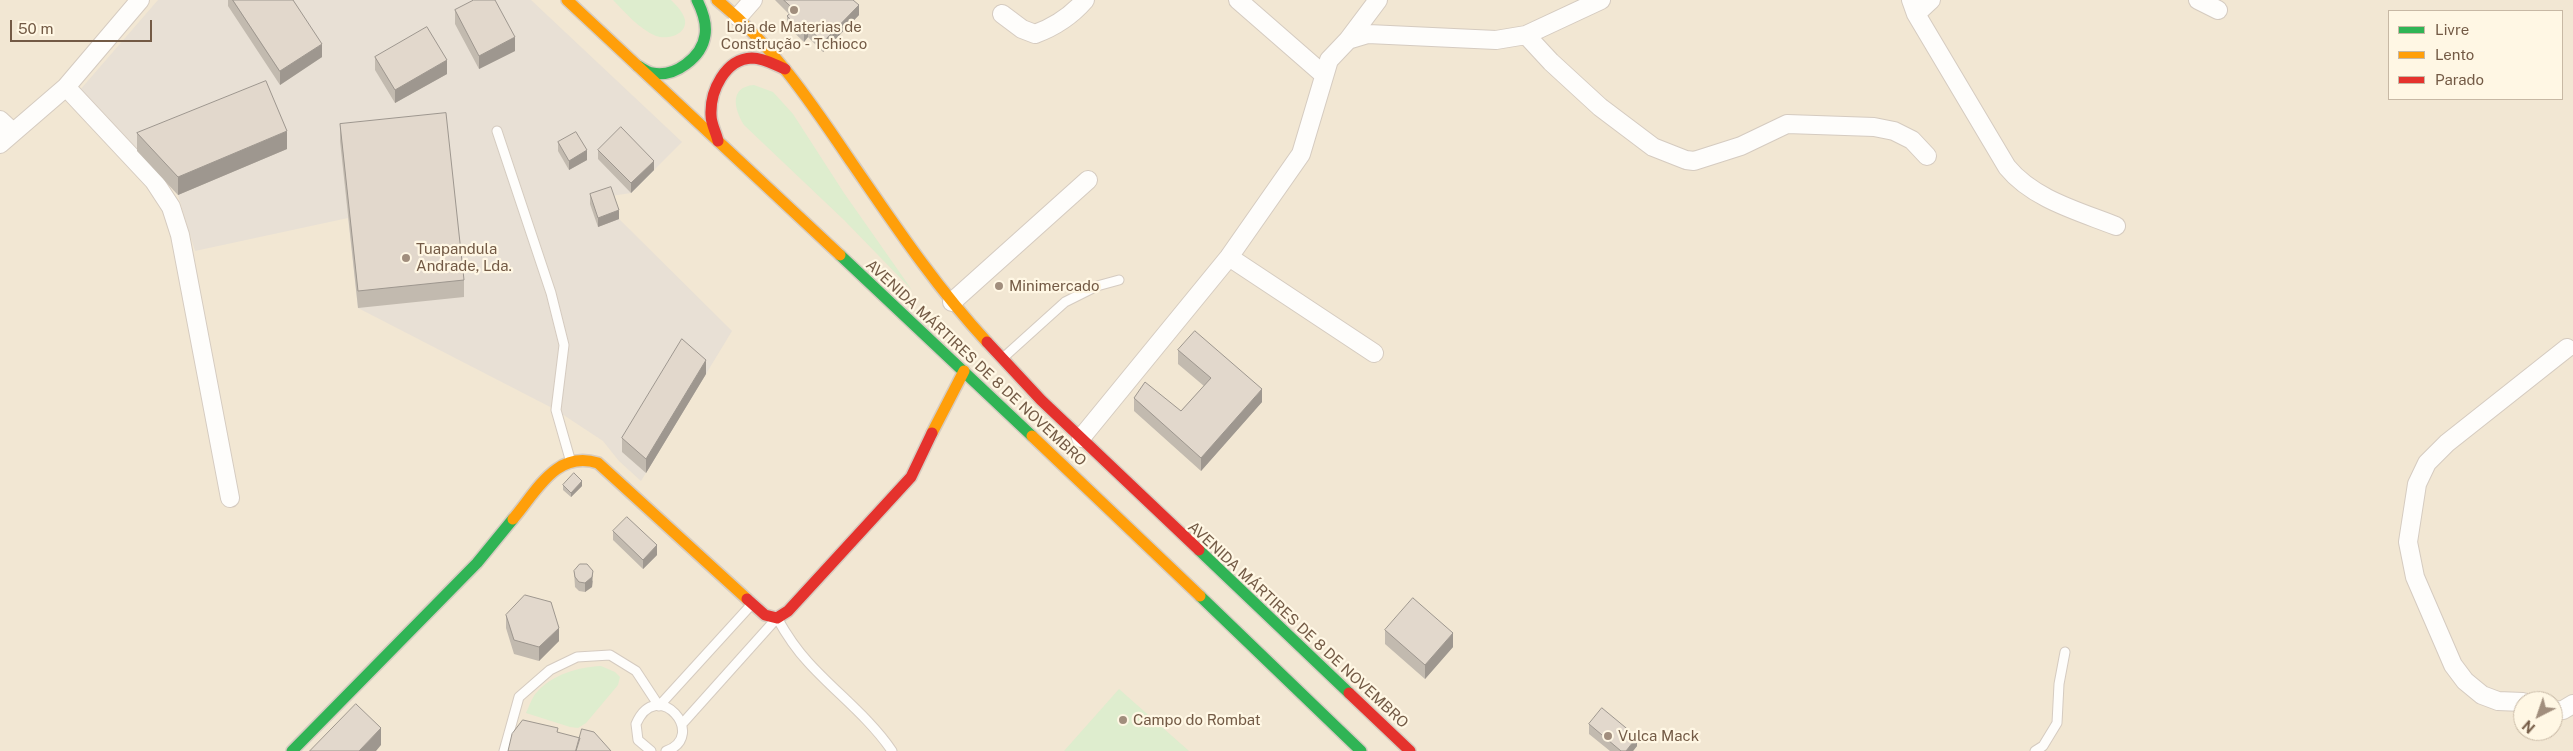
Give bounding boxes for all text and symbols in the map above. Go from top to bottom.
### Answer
marker: Loja de Materias de Construção - Tchioco [788,4,800,16]
scale bar [12,10,155,42]
legend [2388,10,2563,100]
place label: Loja de Materias de Construção - Tchioco [721,18,867,53]
text: 50 m [18,20,53,37]
text: Livre [2435,21,2469,38]
text: Lento [2435,46,2474,63]
text: Parado [2435,71,2484,88]
place label: Tuapandula Andrade, Lda. [416,240,512,275]
marker: Tuapandula Andrade, Lda. [400,252,412,264]
street label: AVENIDA MÁRTIRES DE 8 DE NOVEMBRO [862,256,1090,470]
place label: Minimercado [1009,277,1100,295]
marker: Minimercado [993,280,1005,292]
street label: AVENIDA MÁRTIRES DE 8 DE NOVEMBRO [1184,518,1412,732]
north arrow [2513,691,2563,741]
place label: Campo do Rombat [1133,711,1261,729]
marker: Campo do Rombat [1117,714,1129,726]
text: N [2519,717,2538,736]
place label: Vulca Mack [1618,727,1699,745]
marker: Vulca Mack [1602,730,1614,742]

